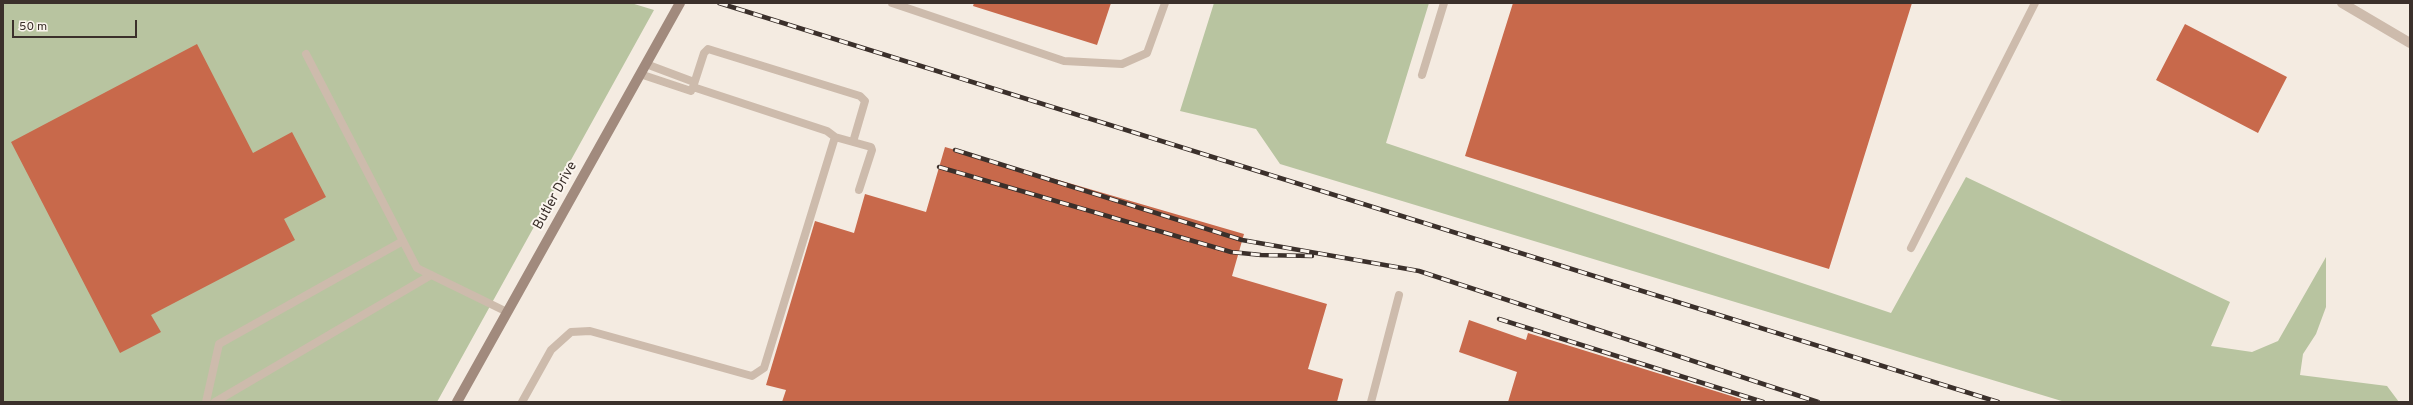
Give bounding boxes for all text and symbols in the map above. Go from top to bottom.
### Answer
scale bar [14,12,139,38]
text: 50 m [19,19,47,35]
street label: Butler Drive [530,159,582,233]

